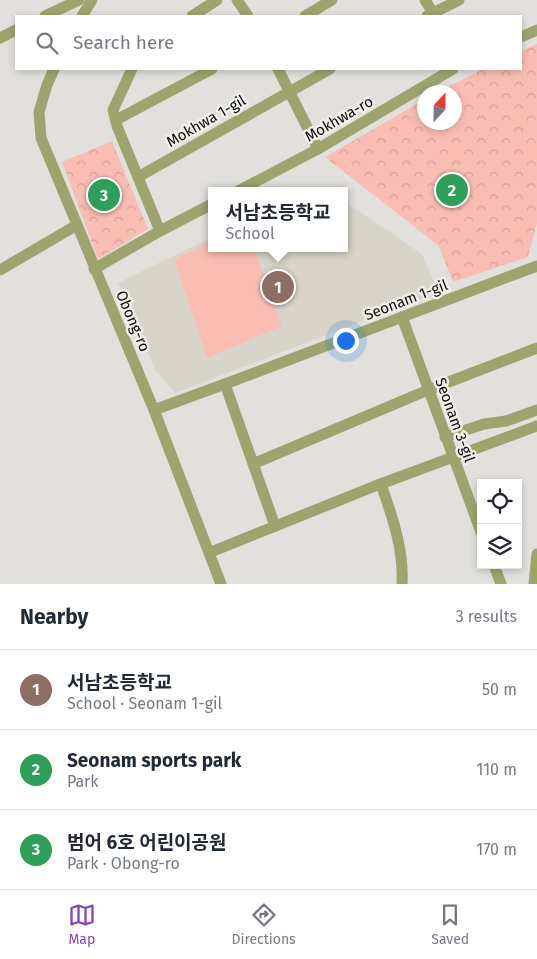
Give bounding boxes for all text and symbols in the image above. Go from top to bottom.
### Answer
search box [15,15,522,70]
icon: search [33,29,61,57]
text: Search here [73,31,174,54]
north arrow [417,85,462,130]
street label: Mokhwa 1-gil [163,91,249,151]
street label: Mokhwa-ro [302,92,376,146]
pin: 2 [436,171,468,209]
pin: 3 [88,176,120,214]
popup [208,187,348,252]
text: 서남초등학교 [226,201,330,224]
text: School [226,224,275,243]
pin: 1 [262,268,294,306]
street label: Seonam 1-gil [362,276,451,324]
street label: Obong-ro [112,288,154,354]
your location [333,328,359,354]
street label: Seonam 3-gil [431,375,479,465]
map controls [477,479,522,569]
button: locate [477,479,522,524]
button: layers [477,524,522,569]
text: Nearby [20,604,88,630]
text: 3 results [456,607,517,626]
text: 서남초등학교 [67,671,172,694]
text: 1 [32,680,40,699]
text: 50 m [482,680,517,699]
text: School · Seonam 1-gil [67,694,222,713]
text: Seonam sports park [67,749,241,772]
text: 2 [32,760,40,779]
text: 110 m [476,760,517,779]
text: Park [67,772,99,791]
text: 범어 6호 어린이공원 [67,831,227,854]
text: 3 [32,840,40,859]
text: 170 m [476,840,517,859]
text: Park · Obong-ro [67,854,180,873]
tab: Map [68,901,96,948]
tab: Directions [231,901,296,948]
tab: Saved [431,901,469,948]

